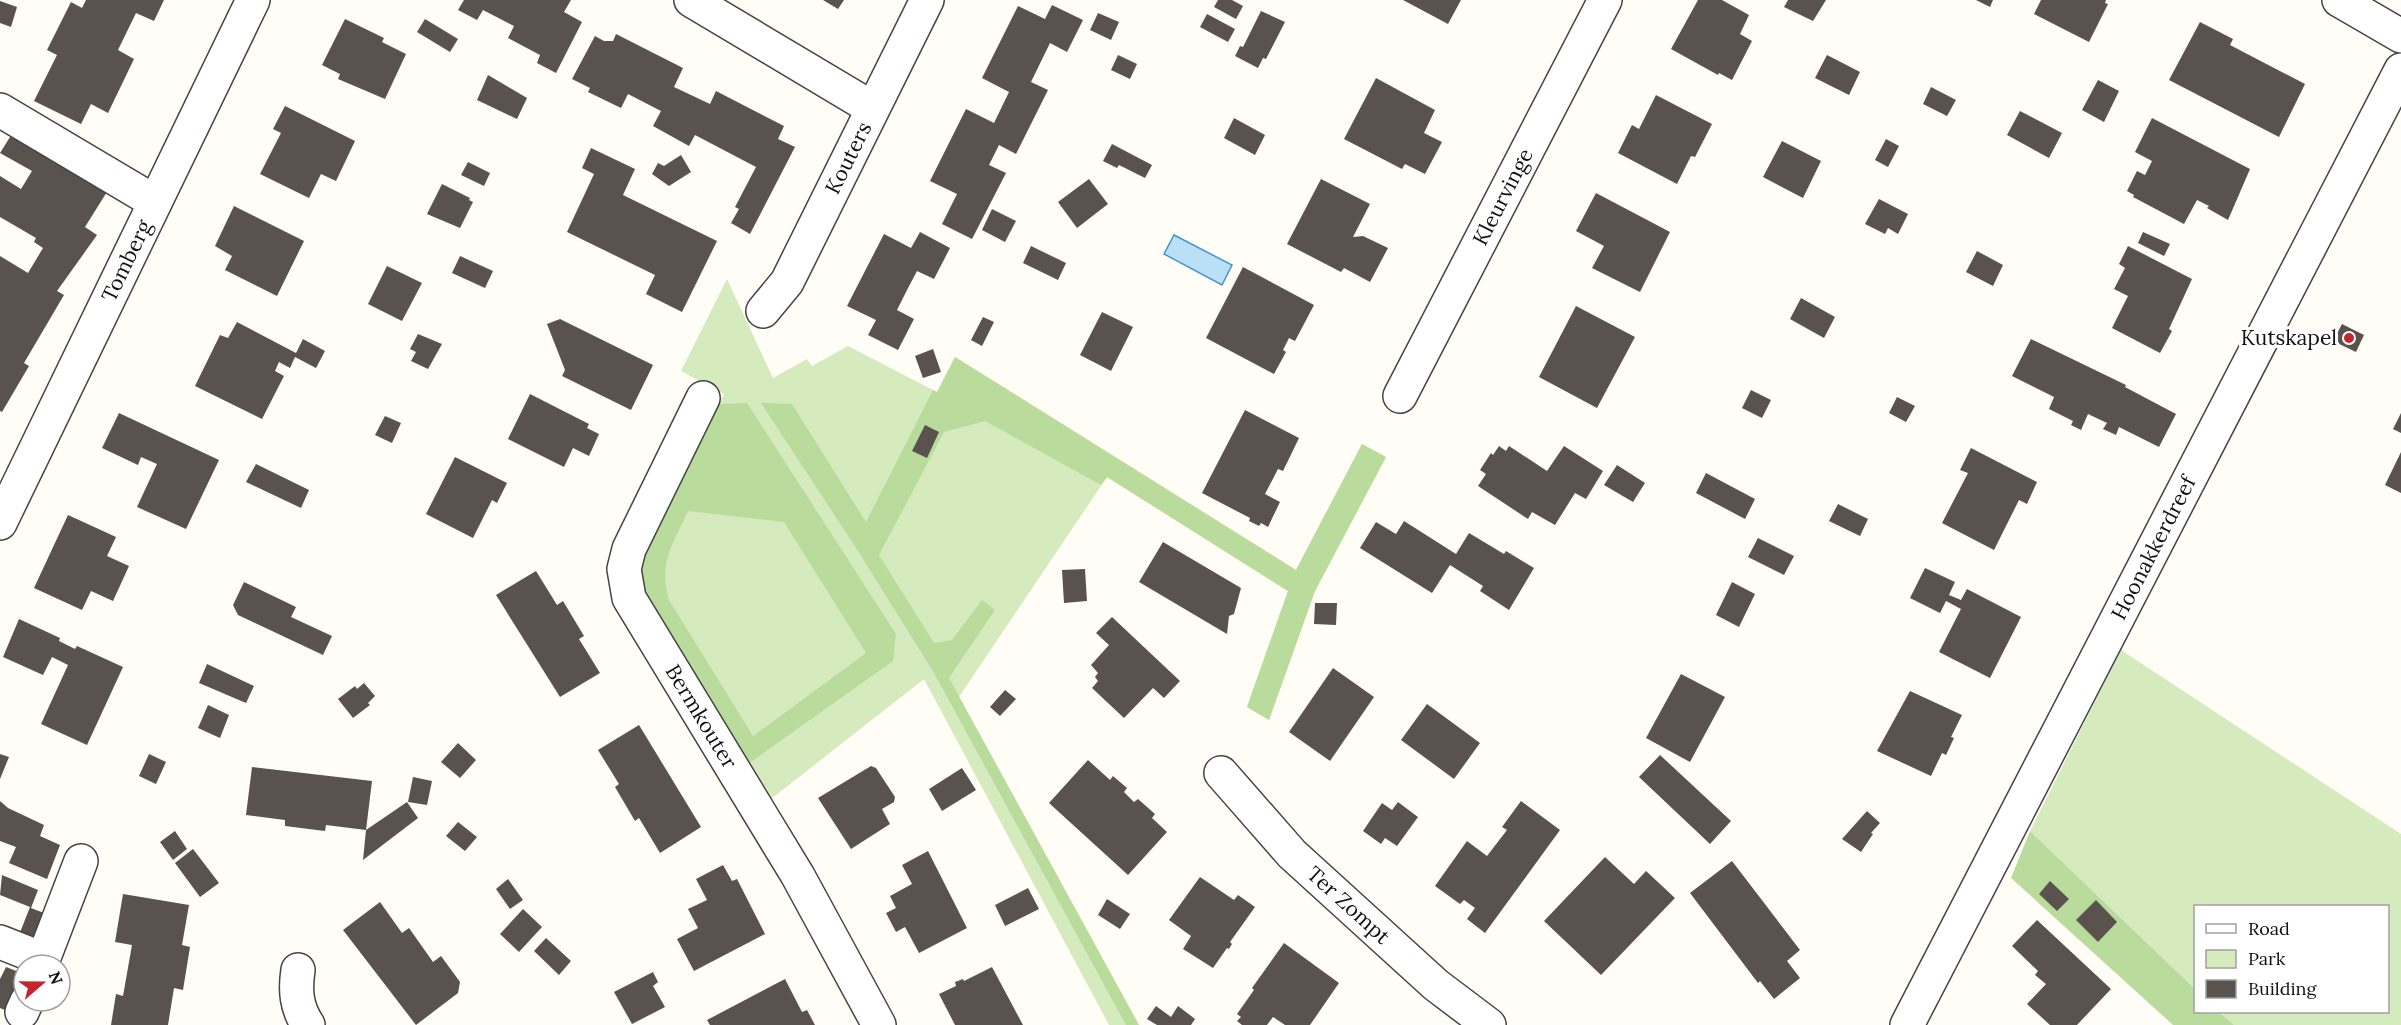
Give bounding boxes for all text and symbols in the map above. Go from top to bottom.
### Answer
street label: Kouters [819,117,877,198]
street label: Kleurvinge [1466,144,1539,250]
street label: Tomberg [95,215,158,306]
place label: Kutskapel [2241,324,2337,351]
marker: Kutskapel [2342,331,2356,345]
street label: Hoonakkerdreef [2105,470,2202,624]
street label: Bermkouter [660,659,743,773]
street label: Ter Zompt [1302,860,1397,950]
legend [2194,905,2389,1013]
text: Road [2248,917,2290,940]
text: Park [2248,947,2286,970]
north arrow [12,953,72,1013]
text: N [45,969,68,987]
text: Building [2248,977,2318,1000]

